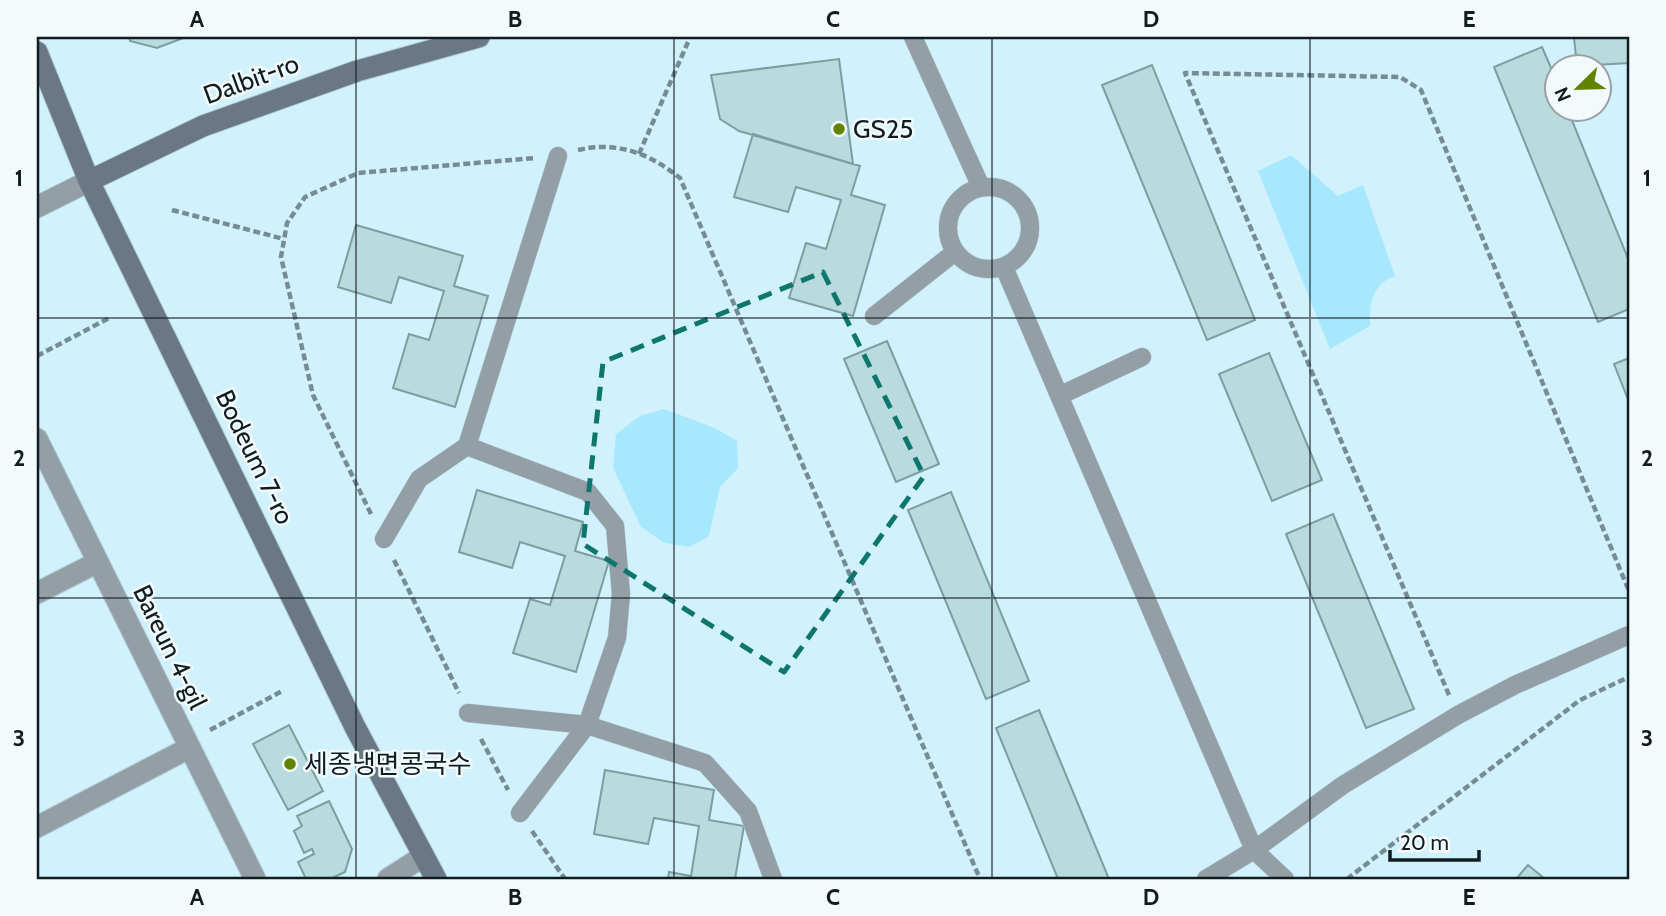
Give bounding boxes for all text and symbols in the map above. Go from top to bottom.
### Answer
text: A [190,5,205,33]
text: B [508,5,522,33]
text: C [826,5,840,33]
text: D [1143,5,1159,33]
text: E [1462,5,1476,33]
street label: Dalbit-ro [199,47,303,111]
north arrow [1544,52,1614,122]
text: N [1550,84,1576,105]
place label: GS25 [853,113,913,145]
marker: GS25 [831,121,847,137]
text: 1 [15,164,23,192]
text: 1 [1643,164,1651,192]
street label: Bodeum 7-ro [209,385,301,529]
text: 2 [13,444,25,472]
text: 2 [1641,444,1653,472]
street label: Bareun 4-gil [126,580,214,714]
text: 3 [13,724,25,752]
text: 3 [1641,724,1653,752]
place label: 세종냉면콩국수 [304,748,471,780]
marker: 세종냉면콩국수 [282,756,298,772]
scale bar [1390,818,1479,862]
text: 20 m [1400,830,1449,855]
text: A [190,883,205,911]
text: B [508,883,522,911]
text: C [826,883,840,911]
text: D [1143,883,1159,911]
text: E [1462,883,1476,911]

